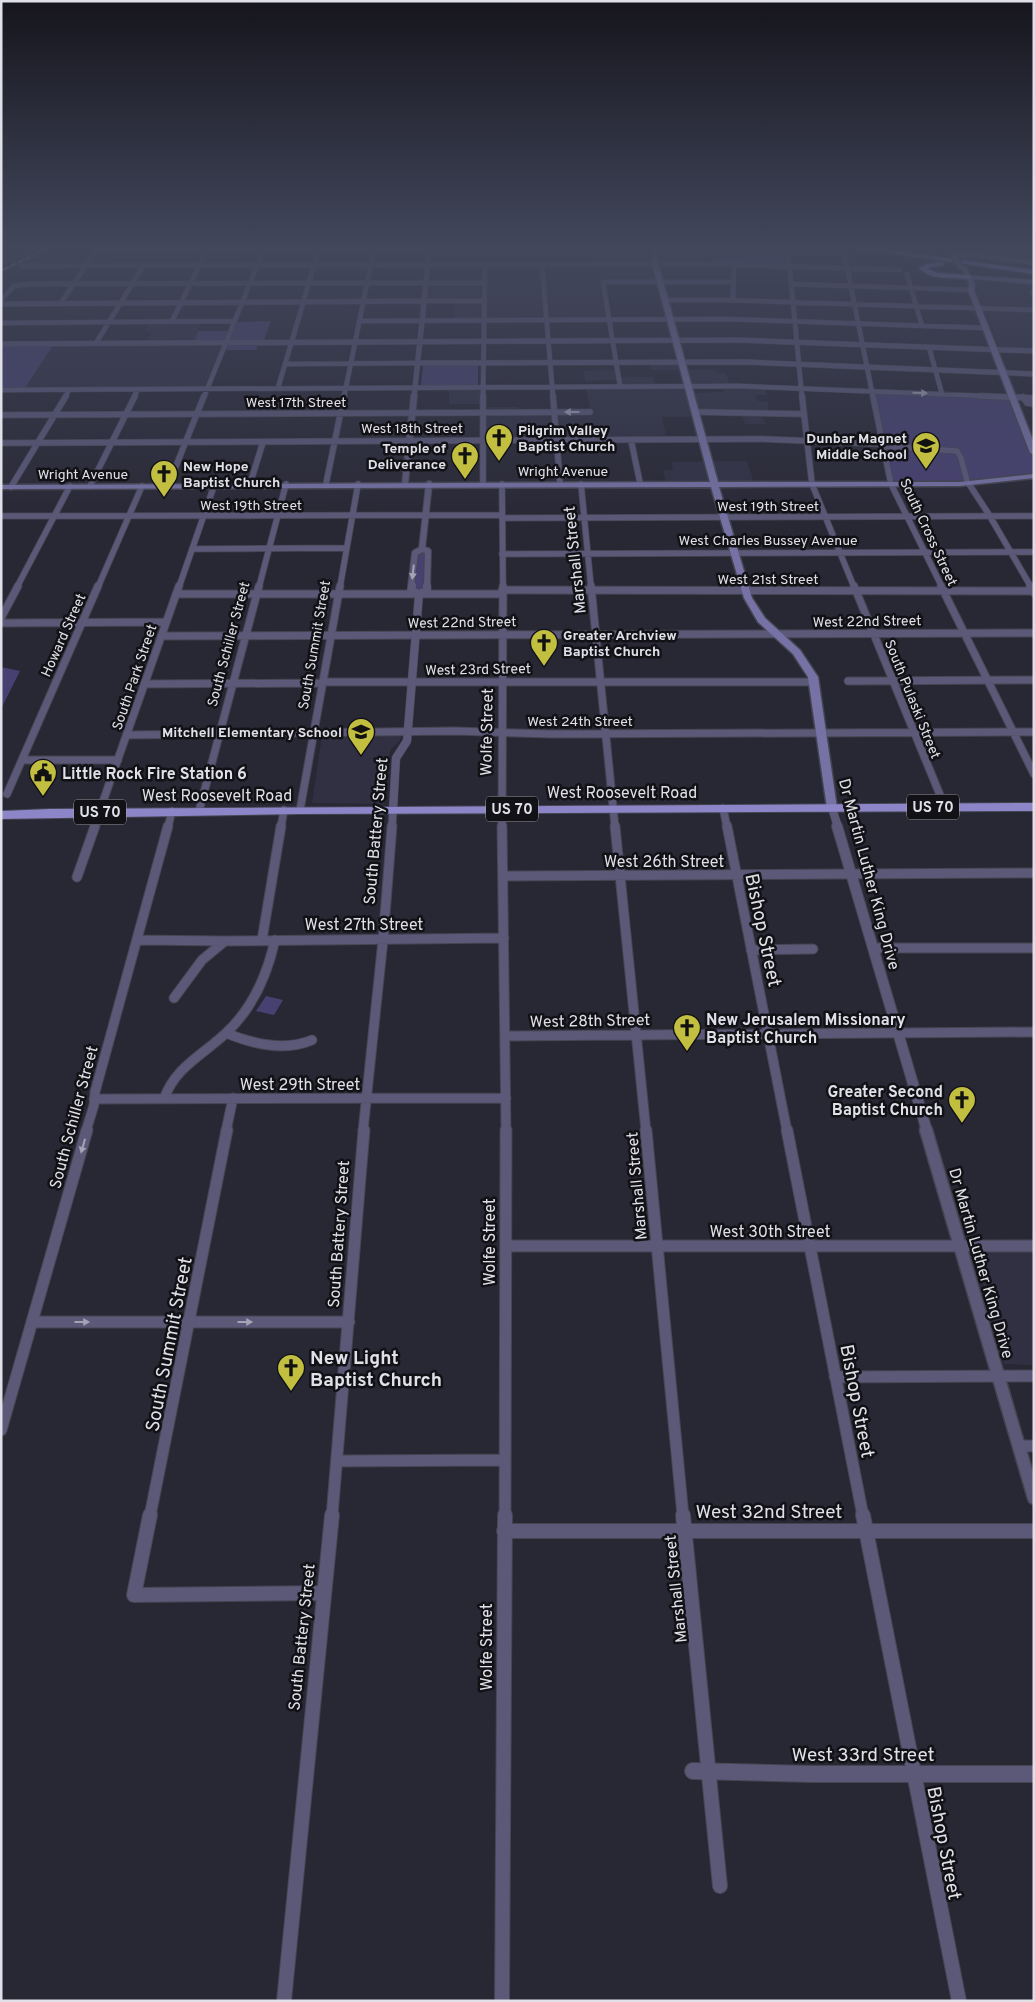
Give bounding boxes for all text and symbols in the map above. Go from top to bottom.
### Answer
one-way arrow [913,389,929,397]
street label: West 17th Street [246,395,346,412]
one-way arrow [564,408,580,416]
street label: West 18th Street [361,421,463,438]
church icon: Pilgrim Valley Baptist Church [484,423,514,462]
place label: Pilgrim Valley Baptist Church [518,423,615,456]
place label: Dunbar Magnet Middle School [806,431,907,464]
school or university icon: Dunbar Magnet Middle School [911,431,941,470]
place label: Temple of Deliverance [368,441,446,474]
church icon: Temple of Deliverance [450,441,480,480]
church icon: New Hope Baptist Church [149,459,179,498]
place label: New Hope Baptist Church [183,459,280,492]
street label: Wright Avenue [518,464,608,481]
street label: Wright Avenue [38,467,128,484]
street label: South Cross Street [895,476,960,589]
street label: West 19th Street [200,498,302,515]
street label: West 19th Street [717,499,819,516]
street label: Marshall Street [560,505,592,615]
street label: West Charles Bussey Avenue [679,533,857,550]
one-way arrow [409,564,417,580]
street label: West 21st Street [718,572,818,589]
street label: South Summit Street [296,579,335,711]
street label: South Schiller Street [205,580,254,709]
street label: Howard Street [38,591,90,680]
street label: West 22nd Street [812,613,922,632]
street label: West 22nd Street [407,614,517,633]
street label: South Park Street [109,622,161,733]
church icon: Greater Archview Baptist Church [529,628,559,667]
place label: Greater Archview Baptist Church [563,628,677,661]
street label: South Pulaski Street [880,638,943,762]
street label: West 23rd Street [425,661,531,680]
street label: Wolfe Street [477,688,499,776]
street label: West 24th Street [527,714,633,731]
school or university icon: Mitchell Elementary School [346,717,376,756]
place label: Mitchell Elementary School [162,725,342,742]
street label: South Battery Street [361,757,393,906]
public building icon: Little Rock Fire Station 6 [28,758,58,797]
place label: Little Rock Fire Station 6 [62,765,247,785]
street label: Dr Martin Luther King Drive [833,777,903,972]
street label: West Roosevelt Road [547,784,697,804]
street label: West Roosevelt Road [142,787,292,807]
road number: US 70 [907,794,959,820]
road number: US 70 [486,796,538,822]
road number: US 70 [74,800,126,824]
street label: West 26th Street [604,853,724,873]
street label: Bishop Street [738,872,786,989]
street label: West 27th Street [305,916,423,936]
street label: West 28th Street [530,1011,650,1033]
place label: New Jerusalem Missionary Baptist Church [706,1011,906,1049]
church icon: New Jerusalem Missionary Baptist Church [672,1013,702,1052]
street label: South Schiller Street [46,1044,104,1191]
street label: West 29th Street [240,1076,360,1096]
place label: Greater Second Baptist Church [827,1083,943,1121]
church icon: Greater Second Baptist Church [947,1085,977,1124]
street label: Marshall Street [623,1131,653,1241]
one-way arrow [79,1138,87,1154]
street label: South Battery Street [325,1160,355,1308]
street label: Dr Martin Luther King Drive [943,1166,1017,1361]
street label: Wolfe Street [481,1198,501,1286]
street label: West 30th Street [709,1223,831,1243]
street label: South Summit Street [141,1255,199,1434]
one-way arrow [75,1318,91,1326]
one-way arrow [237,1318,253,1326]
street label: Bishop Street [833,1343,879,1460]
place label: New Light Baptist Church [310,1347,442,1393]
church icon: New Light Baptist Church [276,1353,306,1392]
street label: West 32nd Street [695,1501,843,1525]
street label: Marshall Street [661,1534,693,1644]
street label: South Battery Street [285,1563,321,1712]
street label: Wolfe Street [478,1603,498,1691]
street label: West 33rd Street [791,1744,935,1768]
street label: Bishop Street [920,1785,966,1902]

